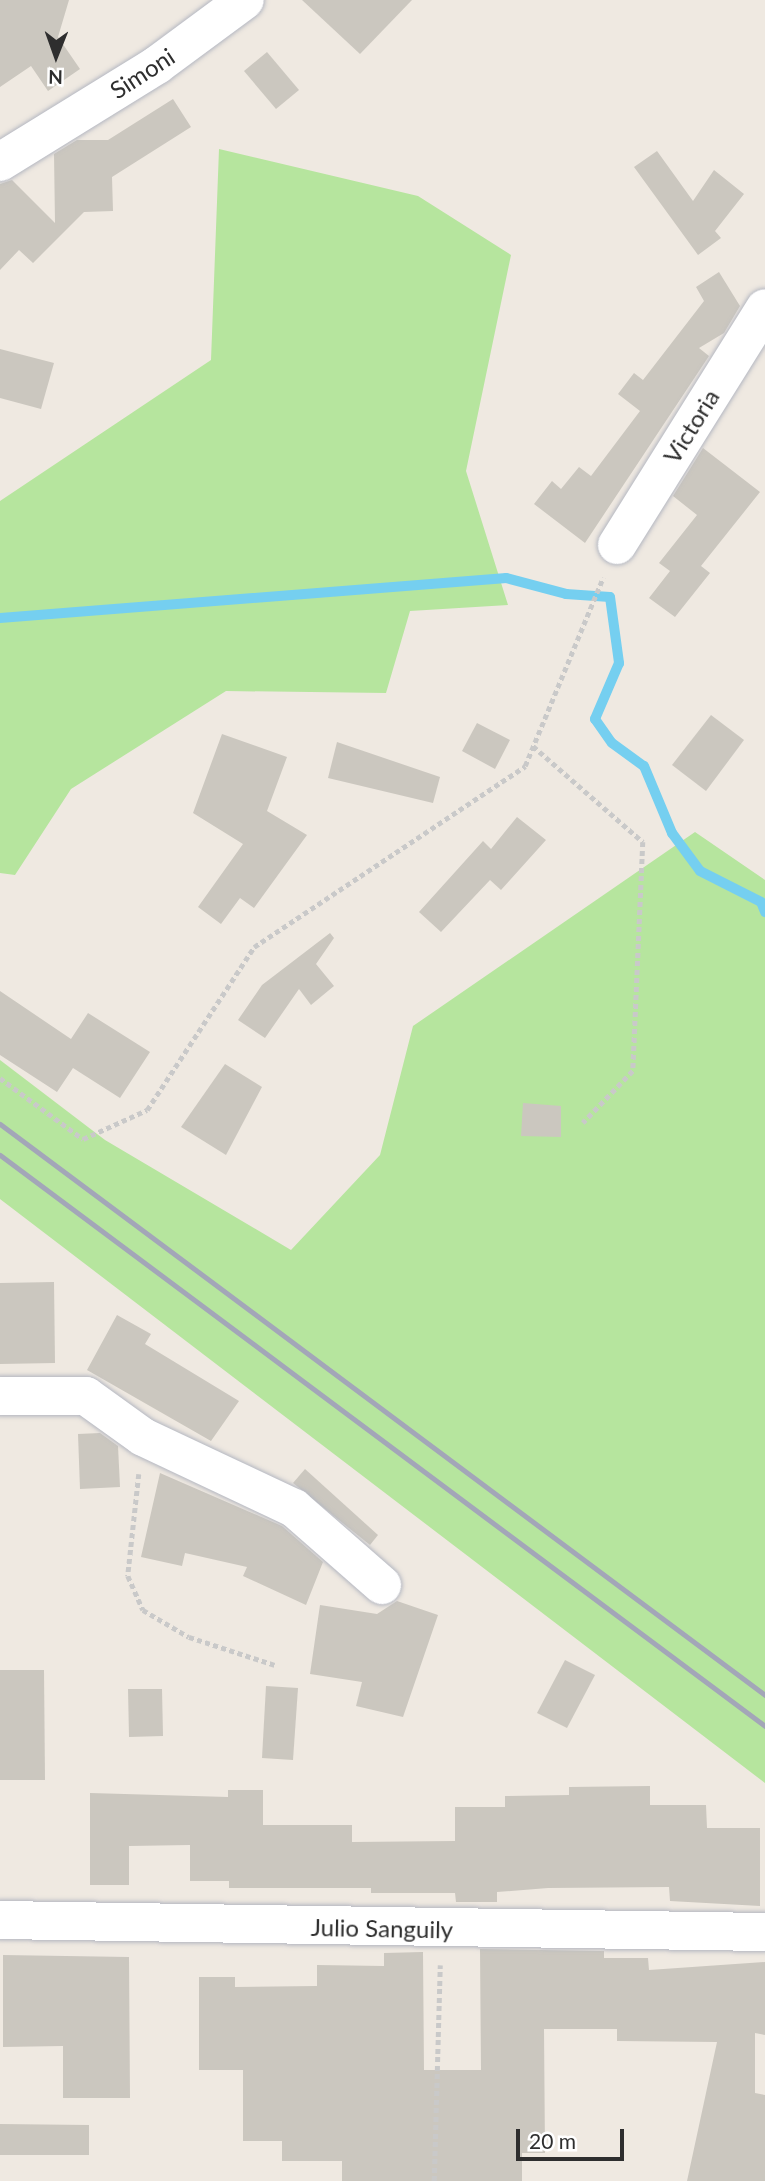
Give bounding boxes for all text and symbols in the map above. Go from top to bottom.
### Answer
north arrow [21,21,91,91]
street label: Simoni [104,42,180,104]
text: N [48,66,63,89]
street label: Victoria [657,384,725,468]
street label: Julio Sanguily [311,1912,453,1944]
scale bar [520,2114,628,2158]
text: 20 m [529,2128,576,2153]

